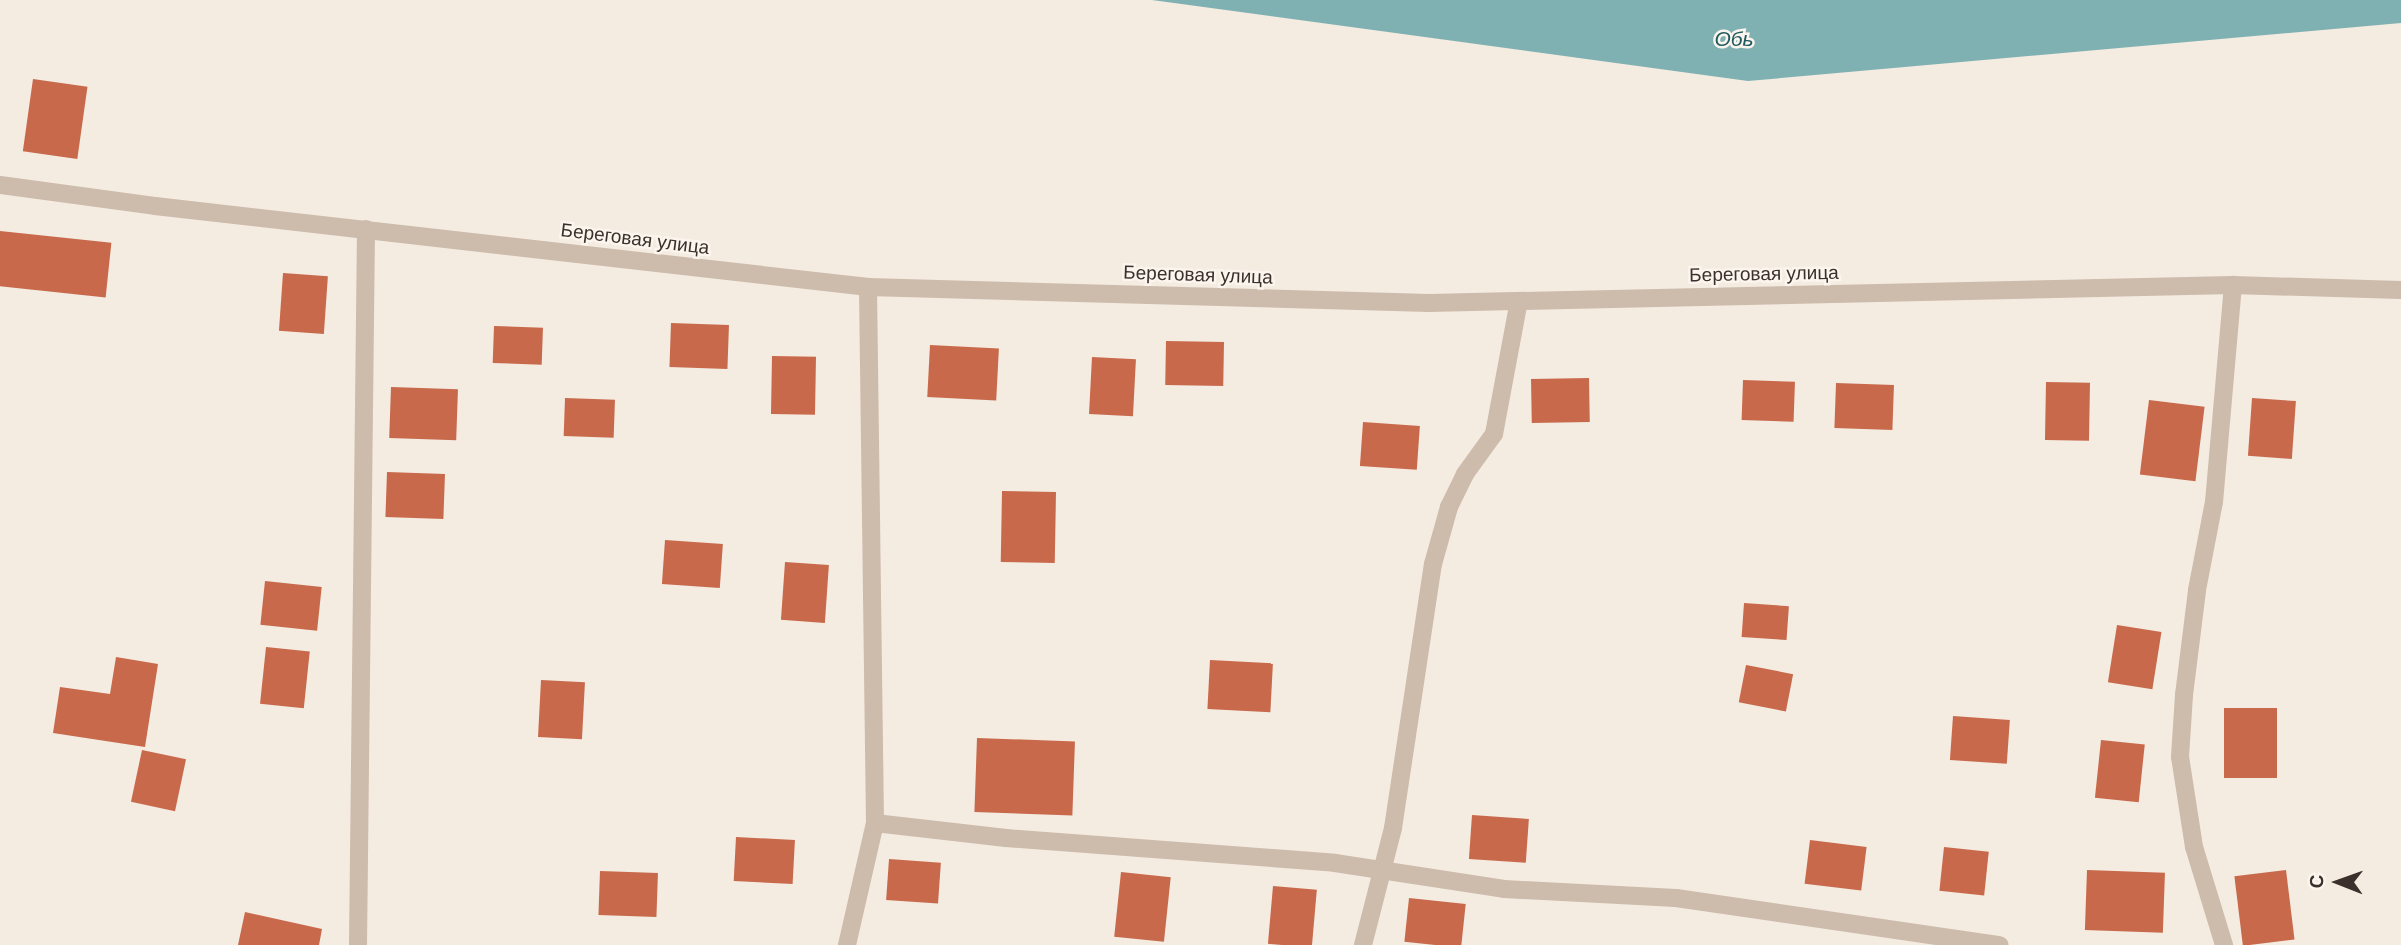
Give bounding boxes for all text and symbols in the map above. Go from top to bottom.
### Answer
water label: Обь [1714,26,1754,52]
street label: Береговая улица [559,219,711,259]
street label: Береговая улица [1123,261,1273,289]
street label: Береговая улица [1689,261,1839,287]
north arrow [2303,847,2373,917]
text: С [2306,875,2327,889]

